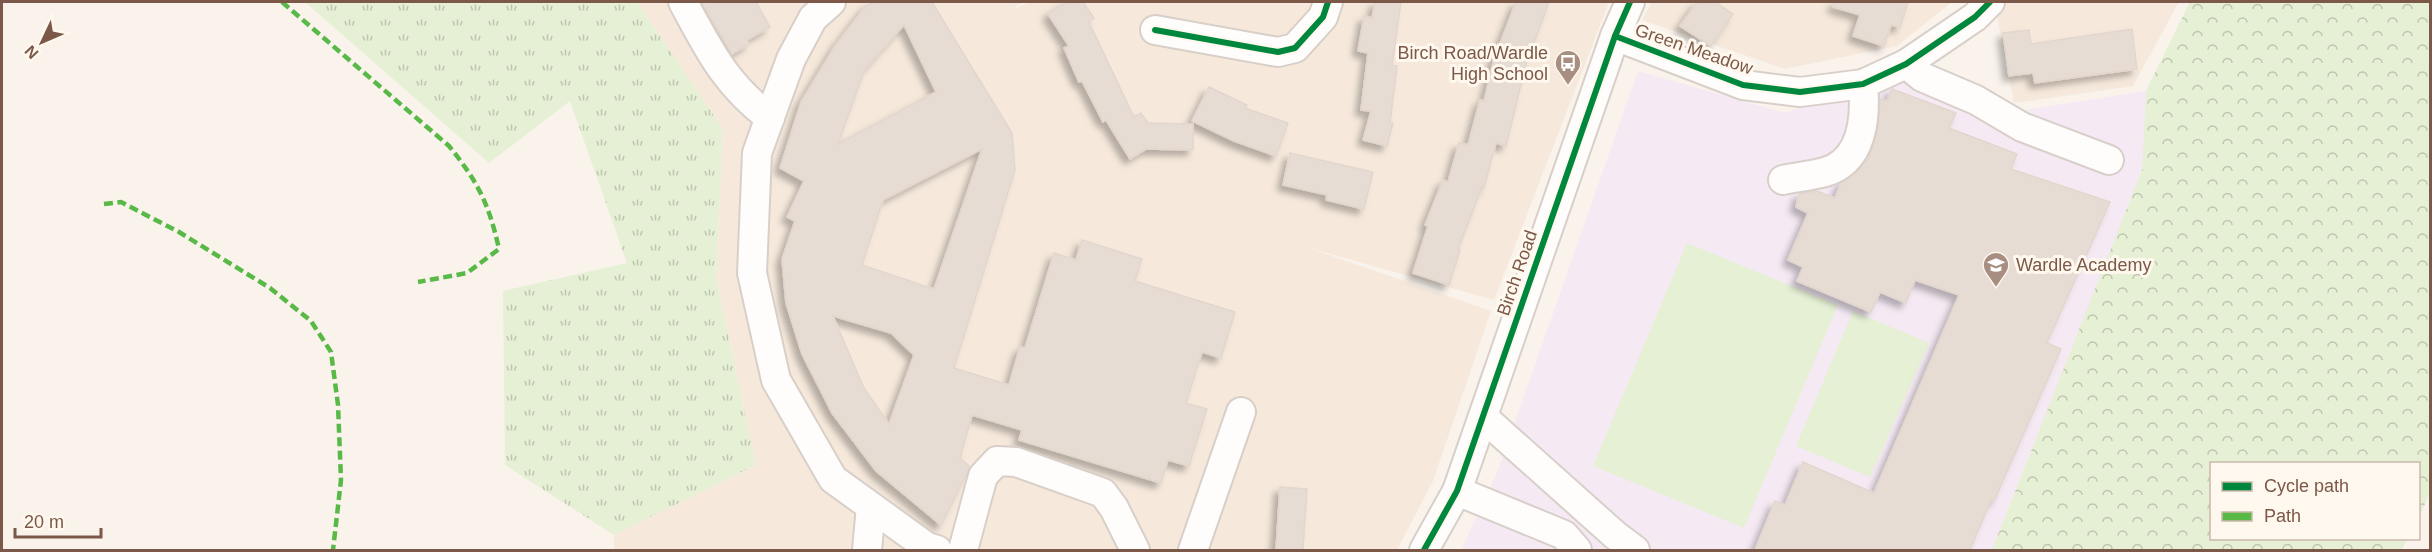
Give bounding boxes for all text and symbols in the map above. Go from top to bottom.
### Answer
north arrow [12,12,72,72]
street label: Green Meadow [1633,20,1756,79]
text: N [21,42,42,62]
place label: Birch Road/Wardle High School [1398,43,1548,84]
bus stop icon: Birch Road/Wardle High School [1553,48,1583,86]
street label: Birch Road [1493,228,1541,318]
school or university icon: Wardle Academy [1981,250,2011,288]
place label: Wardle Academy [2016,255,2151,275]
legend [2210,462,2420,540]
text: Cycle path [2264,476,2349,496]
scale bar [15,501,100,539]
text: Path [2264,506,2301,526]
text: 20 m [24,512,64,532]

